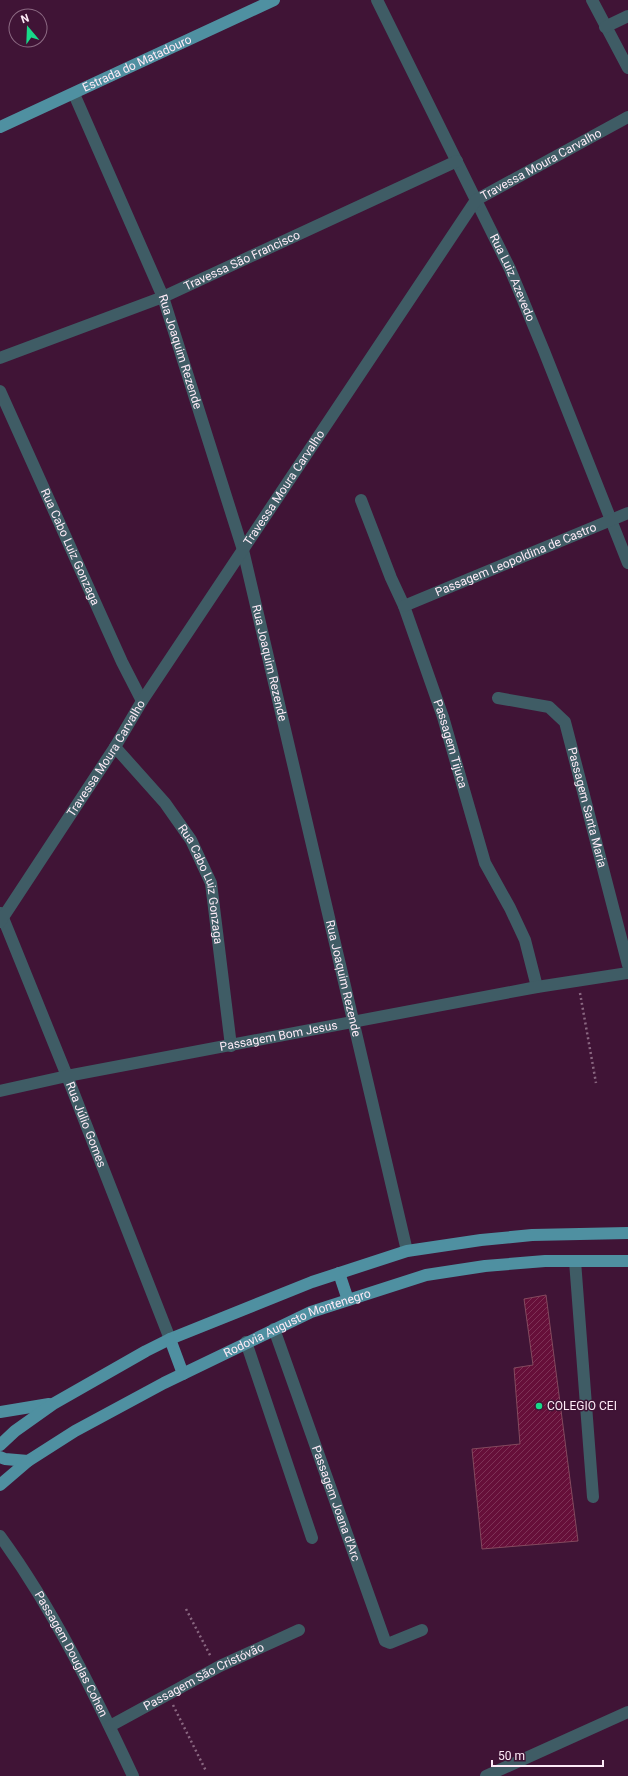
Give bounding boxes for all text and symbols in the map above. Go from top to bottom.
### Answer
north arrow [8,8,48,48]
text: N [19,12,31,26]
street label: Estrada do Matadouro [80,32,194,95]
street label: Travessa Moura Carvalho [478,126,604,203]
street label: Travessa São Francisco [182,227,302,293]
street label: Rua Luiz Azevedo [487,232,538,324]
street label: Rua Joaquim Rezende [156,293,205,411]
street label: Travessa Moura Carvalho [241,427,328,548]
street label: Rua Cabo Luiz Gonzaga [38,486,103,608]
street label: Passagem Leopoldina de Castro [433,520,599,599]
street label: Rua Joaquim Rezende [249,603,290,723]
street label: Travessa Moura Carvalho [64,697,148,820]
street label: Passagem Tijuca [430,698,470,790]
street label: Passagem Santa Maria [565,746,609,869]
street label: Rua Cabo Luiz Gonzaga [175,822,225,945]
street label: Rua Joaquim Rezende [323,919,364,1038]
street label: Passagem Bom Jesus [219,1018,339,1054]
street label: Rua Júlio Gomes [63,1080,109,1169]
street label: Rodovia Augusto Montenegro [221,1286,373,1360]
place label: COLEGIO CEI [547,1399,617,1413]
marker: COLEGIO CEI [534,1401,544,1411]
street label: Passagem Joana d'Arc [309,1443,363,1563]
street label: Passagem Douglas Cohen [32,1589,111,1719]
street label: Passagem São Cristóvão [141,1640,266,1713]
scale bar [492,1742,603,1768]
text: 50 m [498,1749,525,1763]

